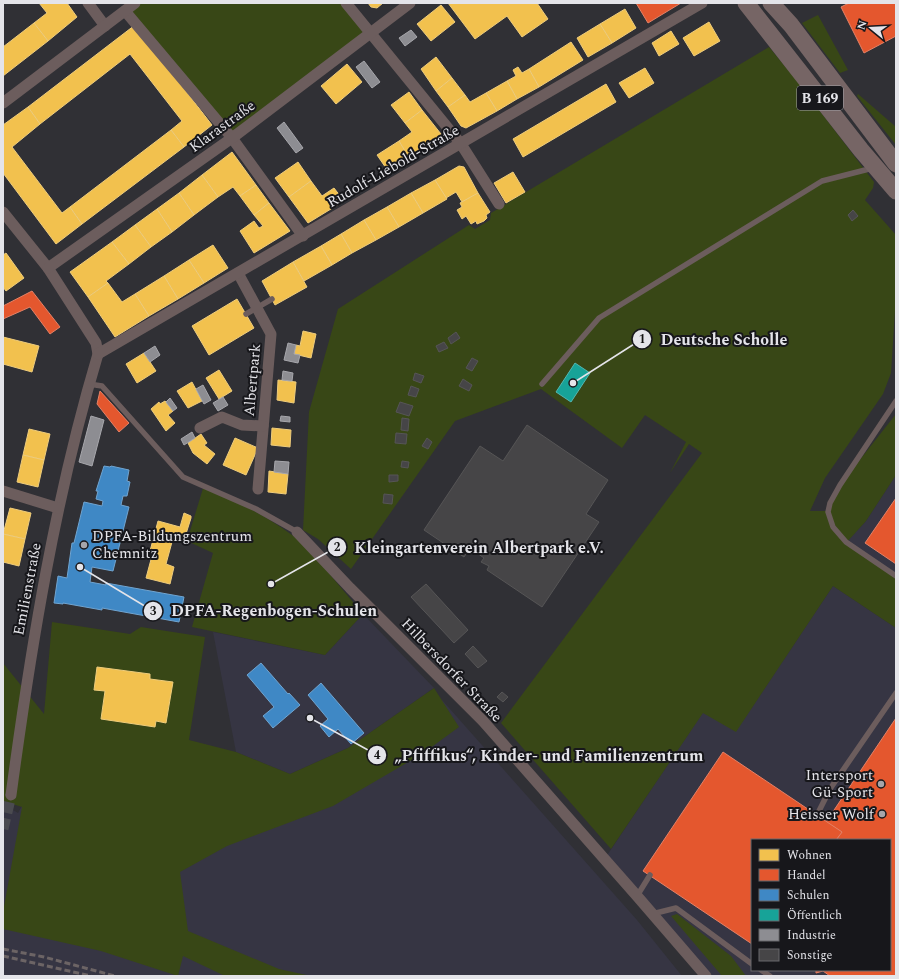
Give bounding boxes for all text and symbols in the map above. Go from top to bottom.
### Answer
north arrow [851,8,891,48]
text: N [852,18,871,32]
road number: B 169 [797,86,843,110]
street label: Klarastraße [184,94,260,158]
street label: Rudolf-Liebold-Straße [323,119,464,214]
callout: Deutsche Scholle [632,325,795,353]
text: Deutsche Scholle [661,328,788,352]
text: 1 [639,330,645,349]
street label: Albertpark [238,343,267,417]
place label: DPFA-Bildungszentrum Chemnitz [92,525,252,565]
callout: Kleingartenverein Albertpark e.V. [327,533,612,561]
text: Kleingartenverein Albertpark e.V. [354,536,604,560]
text: 2 [334,538,341,557]
marker: DPFA-Bildungszentrum Chemnitz [79,540,89,550]
street label: Emilienstraße [7,541,48,637]
callout: DPFA-Regenbogen-Schulen [143,597,385,625]
text: DPFA-Regenbogen-Schulen [171,599,377,623]
text: 3 [150,602,157,621]
street label: Hilbersdorfer Straße [396,613,508,728]
callout: „Pfiffikus“, Kinder- und Familienzentrum [367,741,712,769]
text: „Pfiffikus“, Kinder- und Familienzentrum [395,744,704,768]
text: 4 [374,746,381,765]
place label: Intersport Gü-Sport [805,764,873,804]
marker: Intersport Gü-Sport [876,779,886,789]
place label: Heisser Wolf [788,803,876,826]
marker: Heisser Wolf [877,809,887,819]
legend [751,839,891,971]
text: Wohnen [787,846,832,865]
text: Handel [787,866,826,885]
text: Schulen [787,886,829,905]
text: Öffentlich [787,906,842,925]
text: Industrie [787,926,836,945]
text: Sonstige [787,946,833,965]

